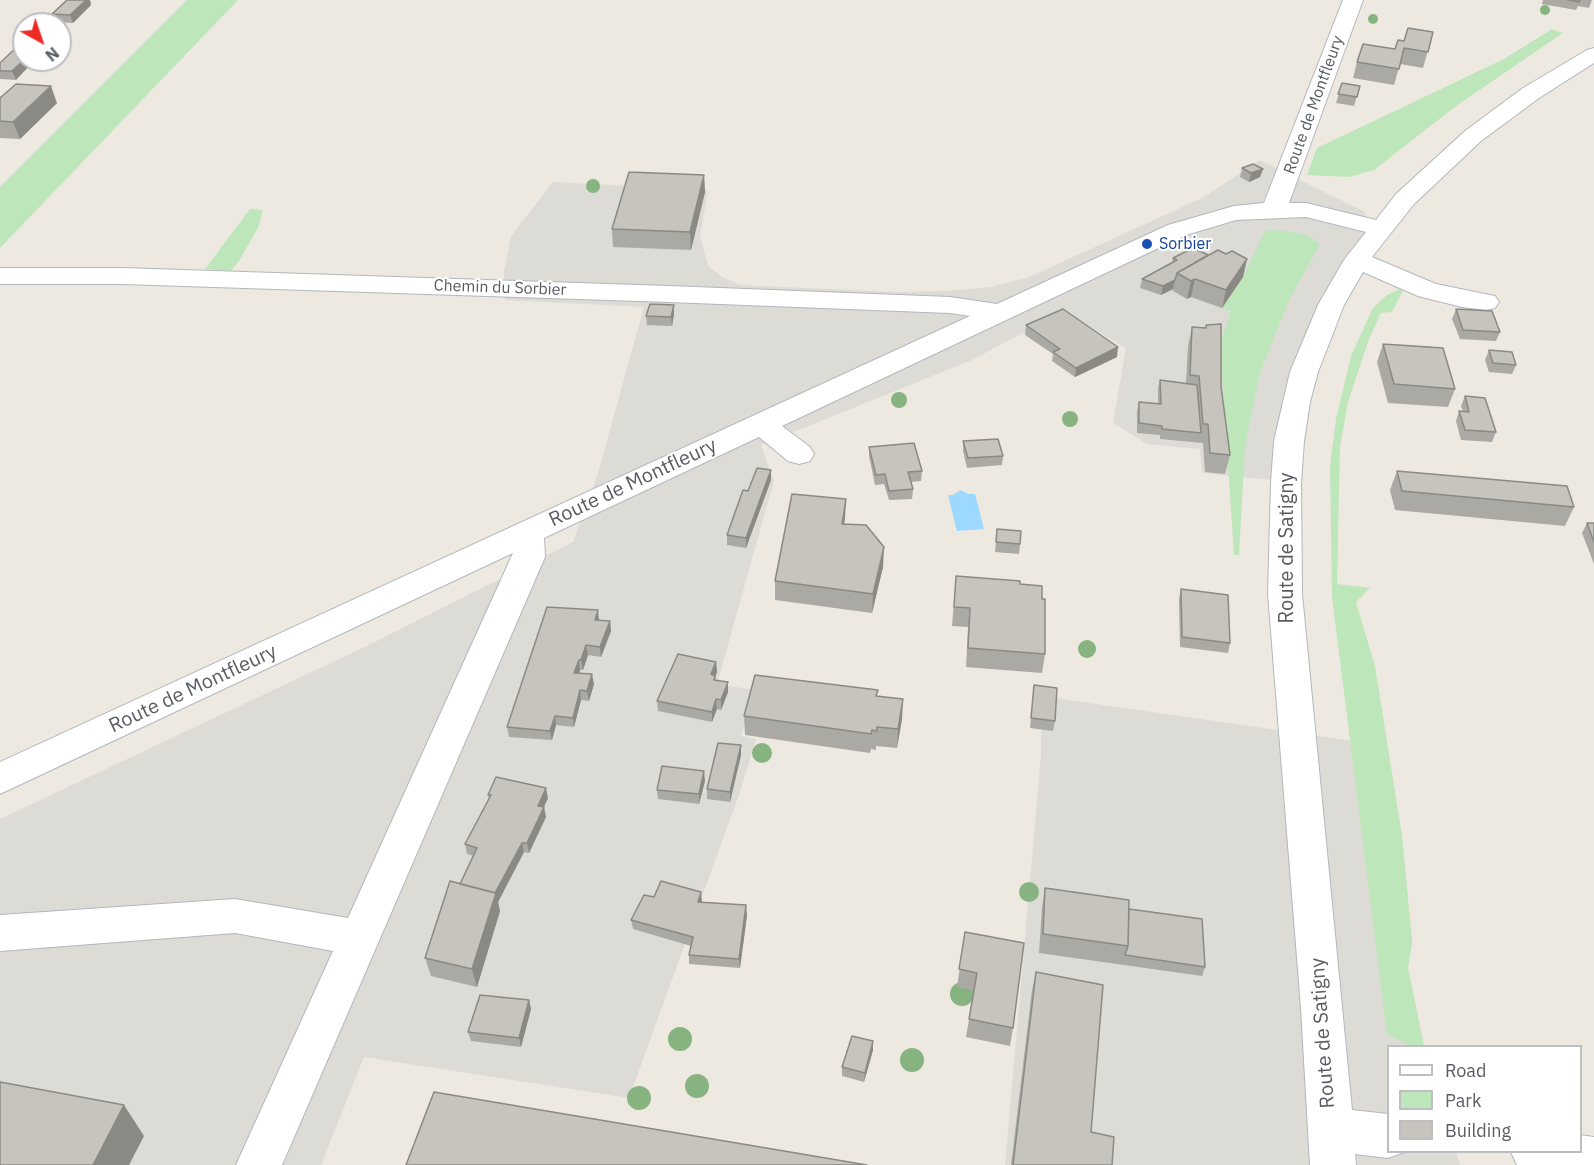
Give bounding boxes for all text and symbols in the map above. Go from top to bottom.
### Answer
north arrow [12,12,72,72]
street label: Route de Montfleury [1280,33,1348,177]
text: N [41,43,63,66]
place label: Sorbier [1159,234,1211,254]
marker: Sorbier [1140,237,1154,251]
street label: Chemin du Sorbier [433,276,567,300]
street label: Route de Montfleury [545,434,721,532]
street label: Route de Satigny [1275,472,1299,624]
street label: Route de Montfleury [105,640,281,738]
street label: Route de Satigny [1306,957,1340,1109]
legend [1387,1045,1582,1153]
text: Road [1445,1059,1486,1082]
text: Park [1445,1089,1481,1112]
text: Building [1445,1119,1511,1142]

